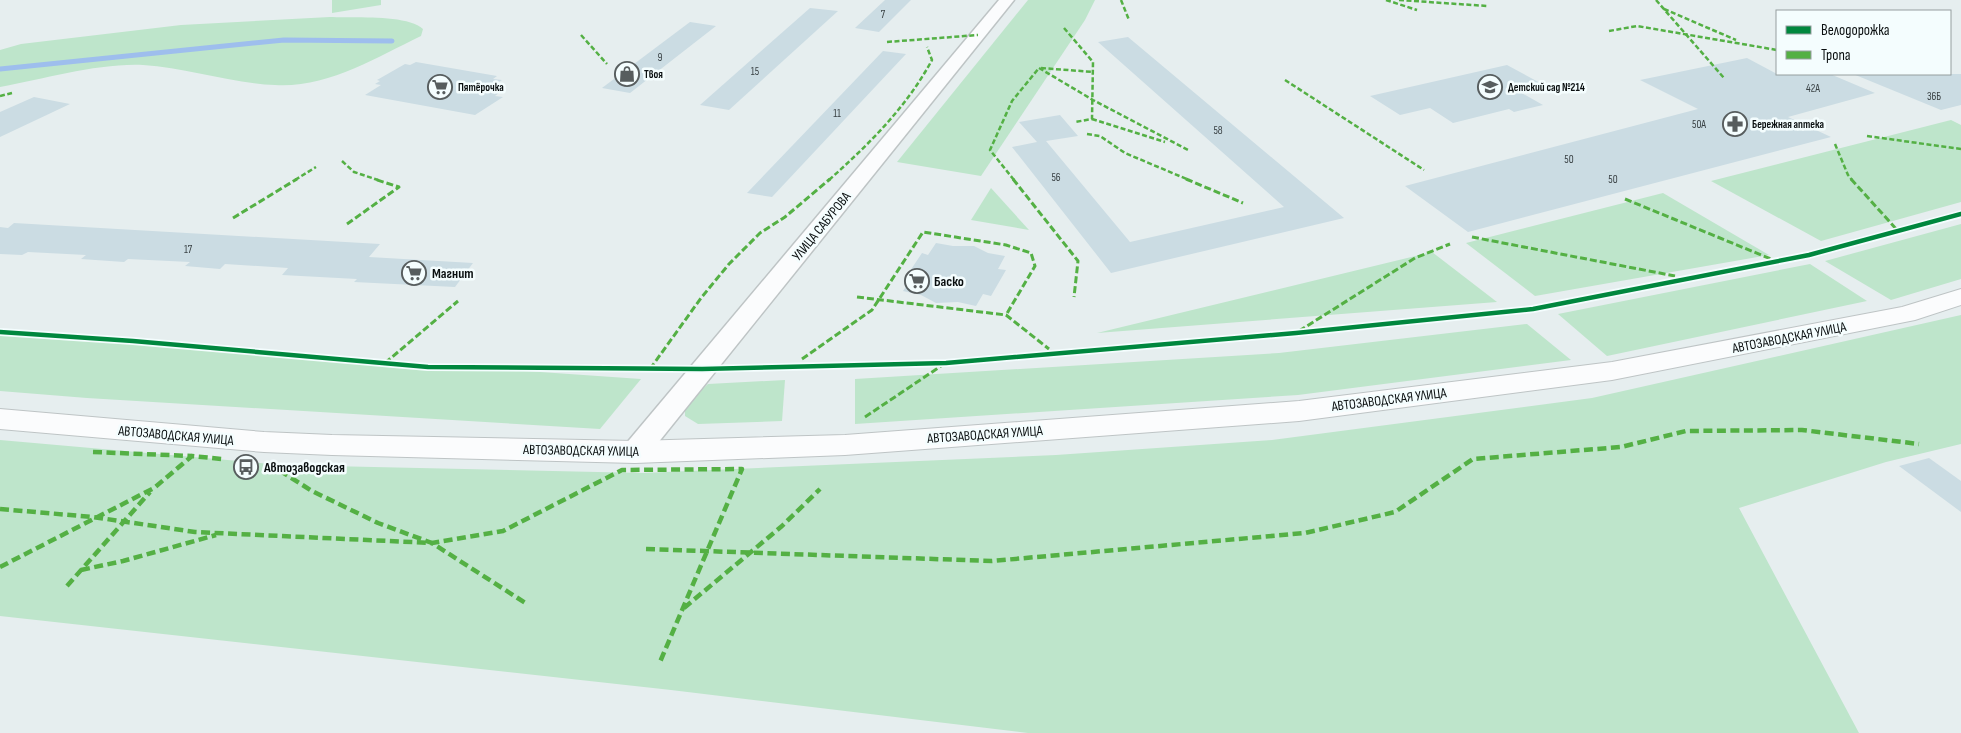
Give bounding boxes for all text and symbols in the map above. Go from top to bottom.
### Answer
house number: 7 [881,8,886,21]
legend [1776,10,1951,75]
text: Велодорожка [1821,21,1890,40]
text: Тропа [1821,46,1851,65]
house number: 9 [658,51,663,64]
shop icon: Твоя [614,61,640,87]
house number: 15 [751,65,759,78]
place label: Твоя [644,68,663,81]
supermarket icon: Пятёрочка [427,74,453,100]
school or university icon: Детский сад №214 [1477,74,1503,100]
place label: Пятёрочка [458,81,504,94]
place label: Детский сад №214 [1508,81,1585,94]
house number: 42А [1806,82,1820,95]
house number: 36Б [1927,90,1941,103]
house number: 11 [833,107,841,120]
pharmacy icon: Бережная аптека [1722,111,1748,137]
house number: 50А [1692,118,1706,131]
place label: Бережная аптека [1752,118,1825,131]
house number: 58 [1213,124,1223,137]
house number: 50 [1564,153,1574,166]
house number: 56 [1051,171,1061,184]
house number: 50 [1608,173,1618,186]
street label: УЛИЦА САБУРОВА [789,188,855,264]
house number: 17 [184,243,193,256]
supermarket icon: Магнит [401,260,427,286]
place label: Магнит [432,265,474,282]
supermarket icon: Баско [904,268,930,294]
place label: Баско [934,273,964,290]
street label: АВТОЗАВОДСКАЯ УЛИЦА [1730,318,1849,357]
street label: АВТОЗАВОДСКАЯ УЛИЦА [1330,384,1449,415]
street label: АВТОЗАВОДСКАЯ УЛИЦА [117,422,235,449]
street label: АВТОЗАВОДСКАЯ УЛИЦА [926,422,1044,447]
street label: АВТОЗАВОДСКАЯ УЛИЦА [522,441,640,460]
bus stop icon: Автозаводская [233,454,259,480]
place label: Автозаводская [263,459,345,476]

